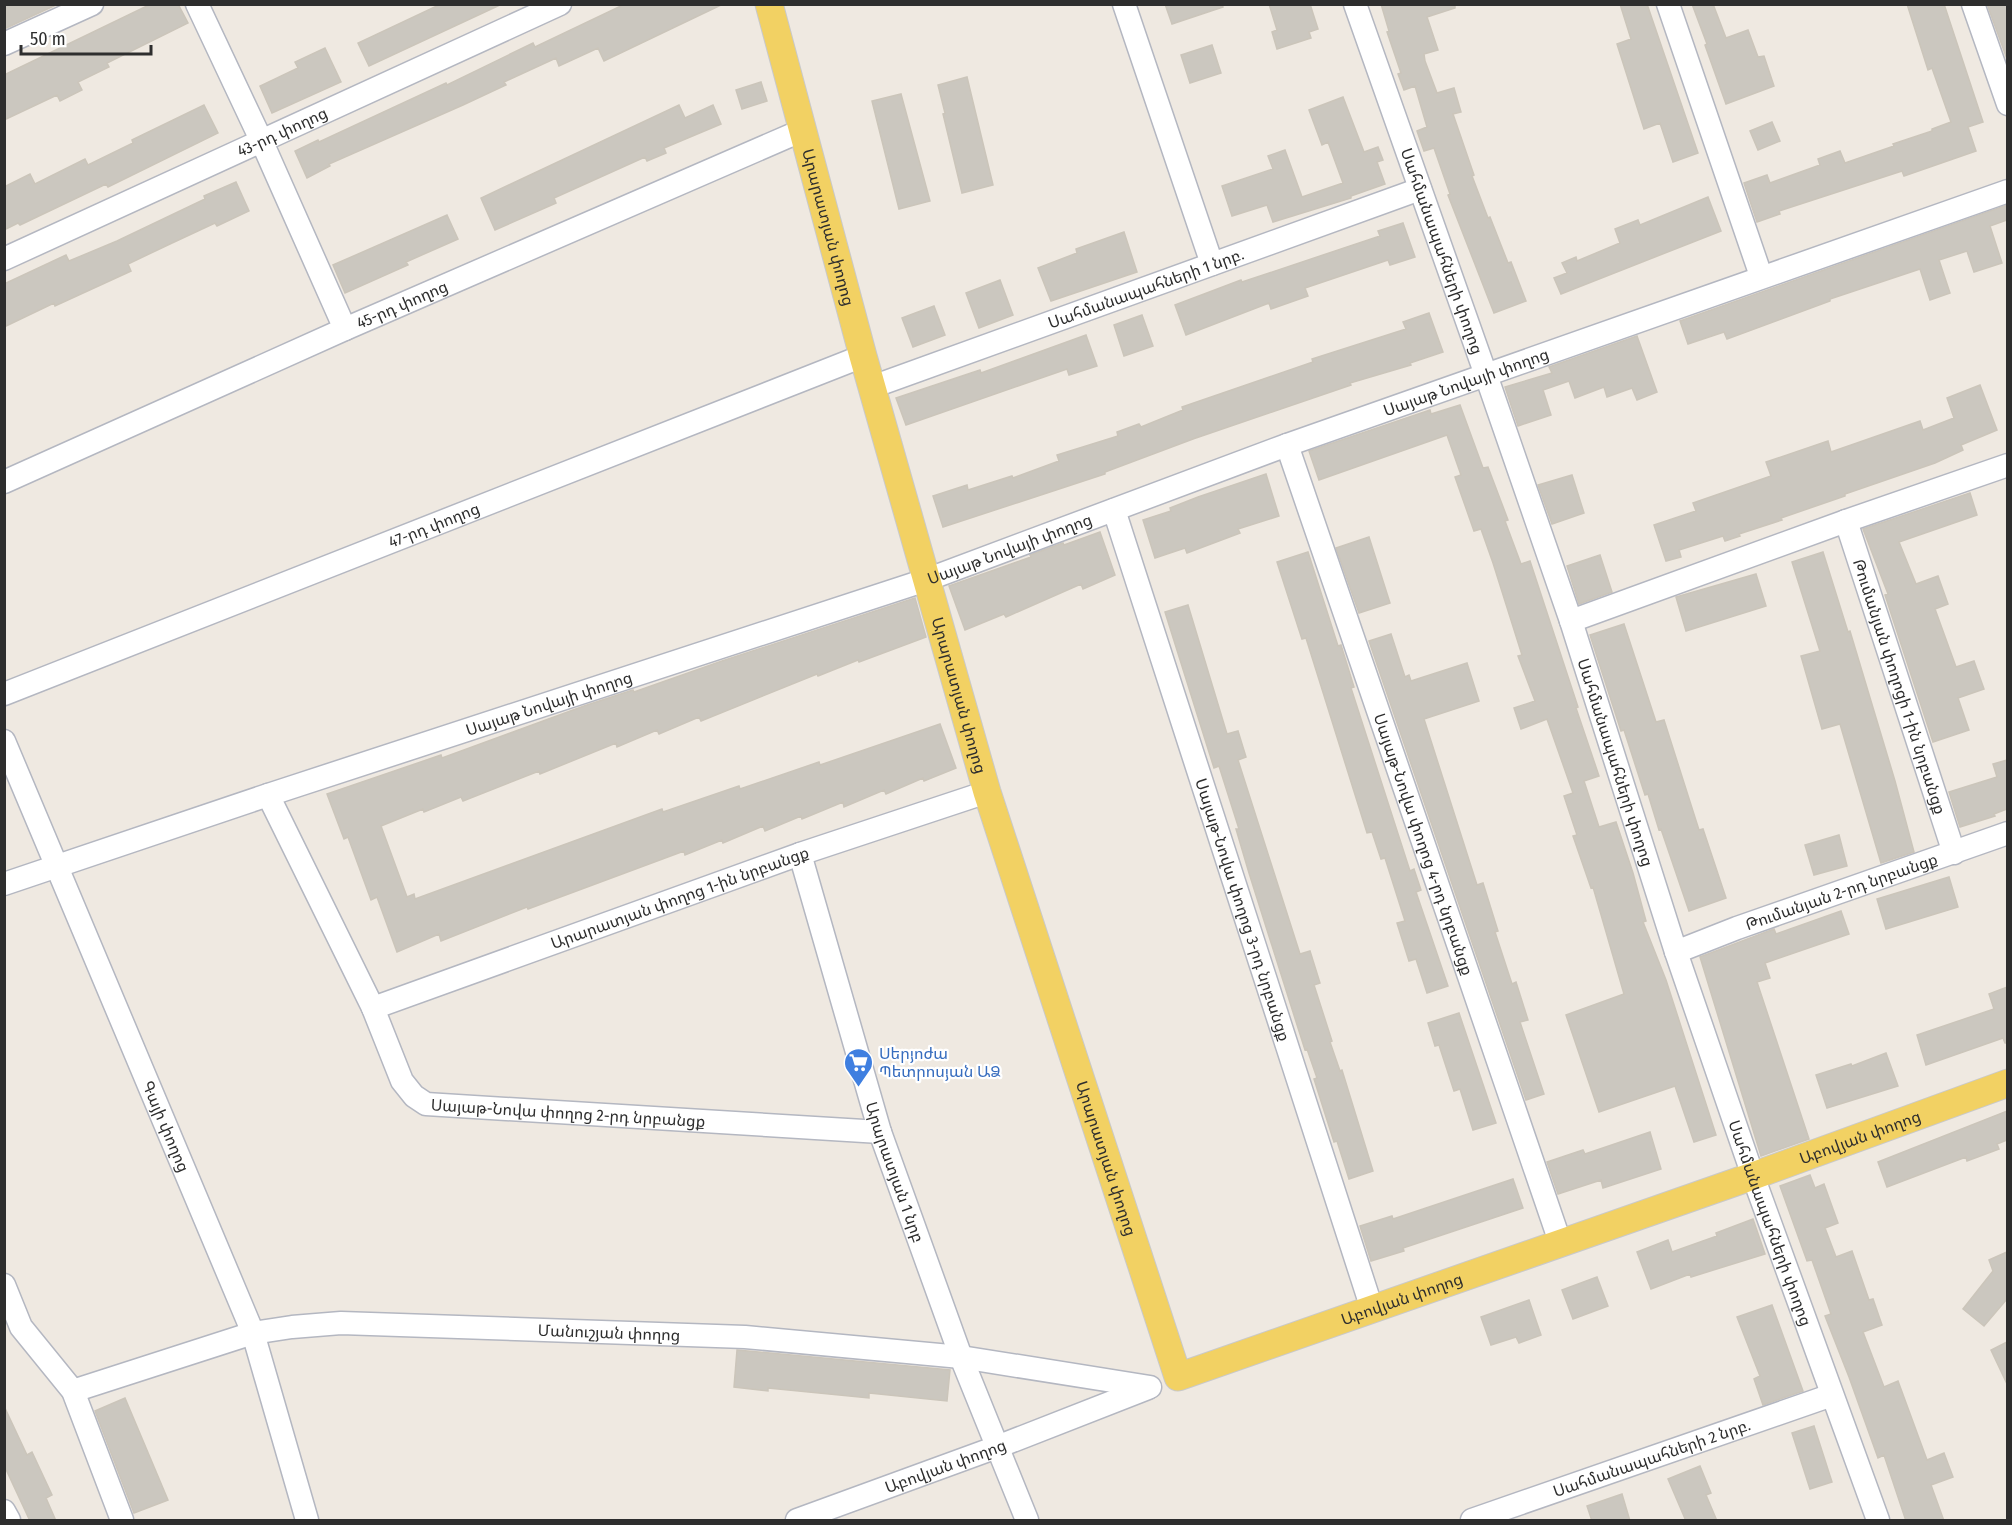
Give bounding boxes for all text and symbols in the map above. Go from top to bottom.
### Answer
scale bar [21,18,152,56]
text: 50 m [30,28,66,50]
street label: 43-րդ փողոց [234,103,330,161]
street label: Սահմանապահների փողոց [1397,146,1487,357]
street label: Արարատյան փողոց [798,147,858,308]
street label: Սահմանապահների 1 նրբ. [1045,245,1246,333]
street label: 45-րդ փողոց [354,277,451,333]
street label: Սայաթ Նովայի փողոց [1381,345,1551,420]
street label: 47-րդ փողոց [386,499,482,552]
street label: Սայաթ Նովայի փողոց [925,510,1095,589]
street label: Թումանյան փողոցի 1-ին նրբանցք [1849,557,1950,817]
street label: Արարատյան փողոց [928,615,990,776]
street label: Սահմանապահների փողոց [1573,656,1657,869]
street label: Սայաթ Նովայի փողոց [463,668,635,740]
street label: Սայաթ-Նովա փողոց 4-րդ նրբանցք [1370,711,1477,978]
street label: Սայաթ-Նովա փողոց 3-րդ նրբանցք [1191,776,1294,1044]
street label: Արարատյան փողոց 1-ին նրբանցք [548,843,811,953]
street label: Թումանյան 2-րդ նրբանցք [1743,849,1940,934]
place label: Սերյոժա Պետրոսյան ԱՁ [879,1044,1001,1081]
supermarket icon: Սերյոժա Պետրոսյան ԱՁ [842,1046,874,1088]
street label: Գայի փողոց [138,1078,193,1175]
street label: Արարատյան փողոց [1072,1079,1140,1238]
street label: Սայաթ-Նովա փողոց 2-րդ նրբանցք [430,1095,706,1131]
street label: Արարատյան 1 նրբ [862,1100,928,1245]
street label: Աբովյան փողոց [1797,1107,1923,1168]
street label: Սահմանապահների փողոց [1725,1118,1816,1329]
street label: Աբովյան փողոց [1339,1269,1465,1329]
street label: Մանուշյան փողոց [537,1321,681,1345]
street label: Սահմանապահների 2 նրբ. [1551,1415,1753,1501]
street label: Աբովյան փողոց [882,1435,1009,1497]

